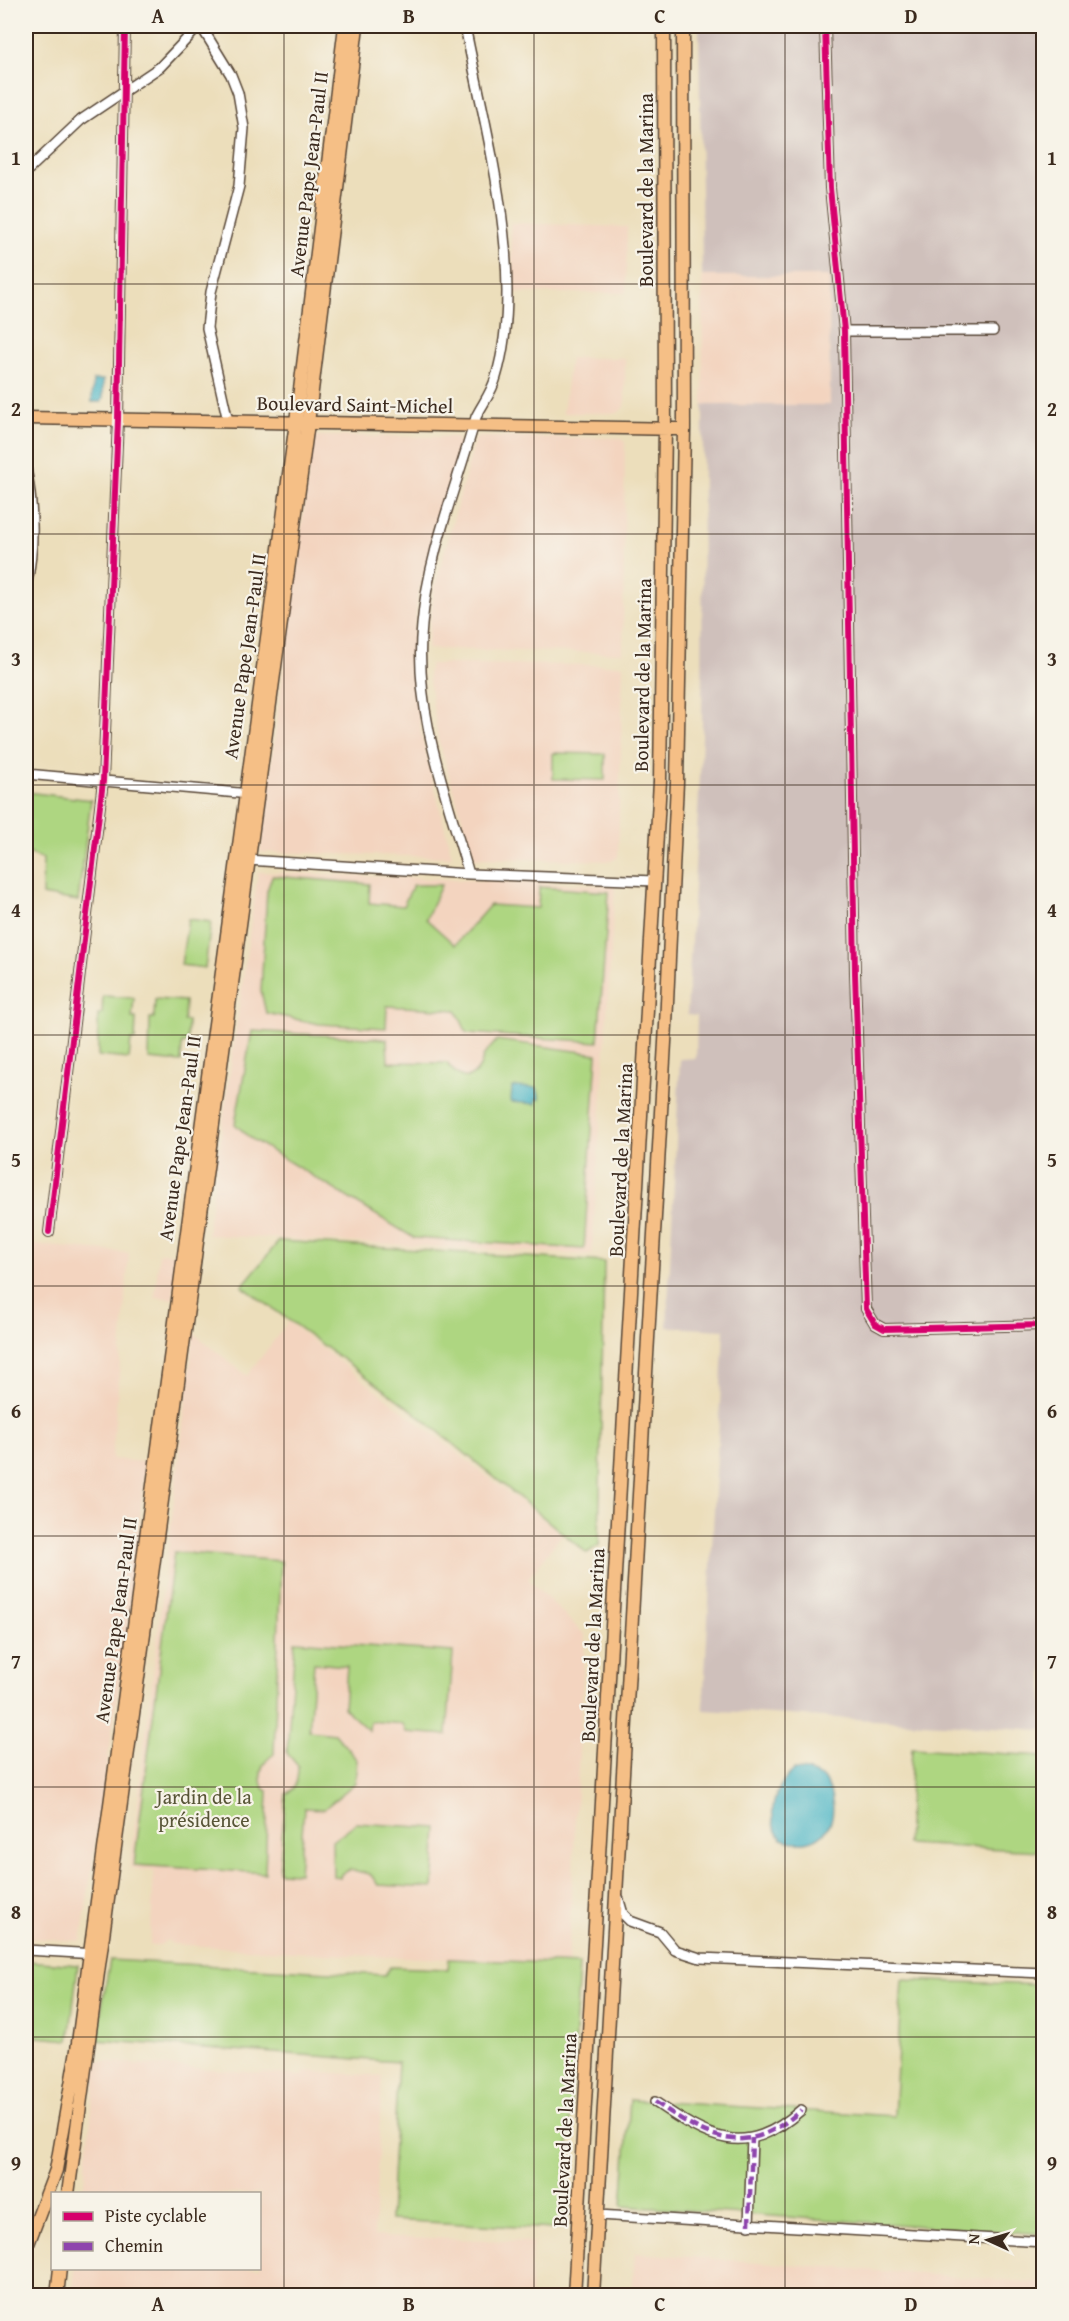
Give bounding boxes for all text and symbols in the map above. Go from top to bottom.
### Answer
text: A [152,1,165,30]
text: B [403,1,415,30]
text: C [654,1,666,30]
text: D [904,1,918,30]
street label: Avenue Pape Jean-Paul II [281,69,335,279]
street label: Boulevard de la Marina [631,93,660,287]
text: 1 [11,143,21,172]
text: 1 [1047,143,1057,172]
street label: Boulevard Saint-Michel [257,388,454,420]
text: 2 [11,394,21,423]
text: 2 [1047,394,1057,423]
street label: Avenue Pape Jean-Paul II [215,551,273,761]
street label: Boulevard de la Marina [626,577,658,772]
text: 3 [11,644,21,673]
text: 3 [1047,644,1057,673]
text: 4 [11,895,21,924]
text: 4 [1047,895,1057,924]
street label: Avenue Pape Jean-Paul II [150,1033,208,1243]
street label: Boulevard de la Marina [600,1062,640,1258]
text: 5 [11,1145,21,1174]
text: 5 [1047,1145,1057,1174]
text: 6 [11,1396,21,1425]
text: 6 [1047,1396,1057,1425]
street label: Avenue Pape Jean-Paul II [86,1515,144,1725]
street label: Boulevard de la Marina [572,1547,612,1743]
text: 7 [11,1646,21,1675]
text: 7 [1047,1646,1057,1675]
park label: Jardin de la présidence [153,1782,252,1834]
text: 8 [11,1897,21,1926]
text: 8 [1047,1897,1057,1926]
street label: Boulevard de la Marina [544,2032,584,2228]
text: 9 [11,2148,21,2177]
text: 9 [1047,2148,1057,2177]
legend [51,2192,261,2270]
text: Piste cyclable [105,2202,207,2229]
north arrow [958,2210,1018,2270]
text: Chemin [105,2232,163,2259]
text: N [961,2232,985,2245]
text: A [152,2289,165,2318]
text: B [403,2289,415,2318]
text: C [654,2289,666,2318]
text: D [904,2289,918,2318]

